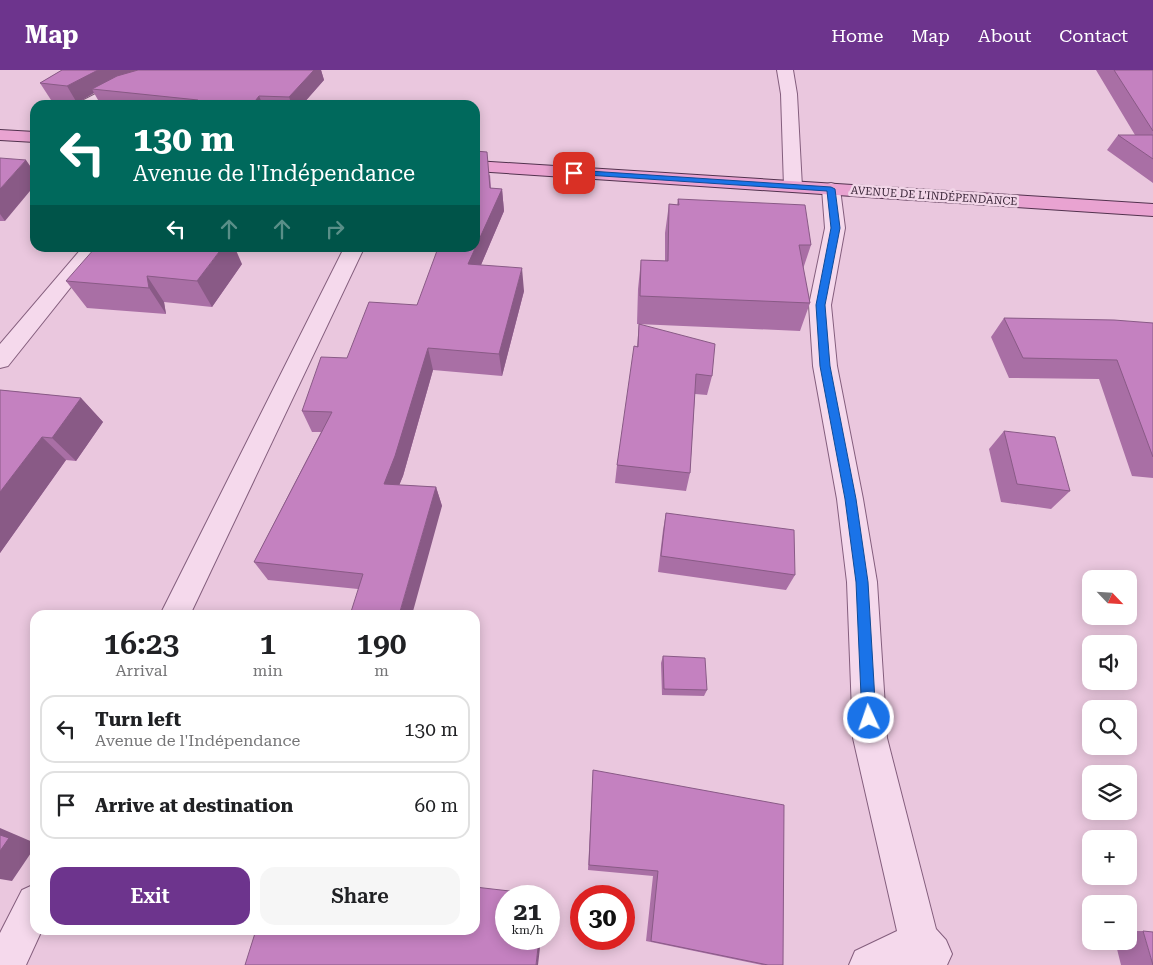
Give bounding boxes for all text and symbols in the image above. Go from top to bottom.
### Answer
text: Map [25,21,79,49]
text: Home [831,25,883,46]
text: Map [911,25,950,46]
text: About [978,25,1031,46]
text: Contact [1059,25,1128,46]
text: 130 m [133,119,234,160]
icon: left [50,120,115,185]
pin [553,152,595,194]
icon: arrive [560,159,588,187]
text: Avenue de l'Indépendance [133,161,415,186]
street label: AVENUE DE L'INDÉPENDANCE [850,183,1018,208]
icon: left [162,215,190,243]
icon: ahead [215,215,243,243]
icon: ahead [268,215,296,243]
icon: right [321,215,349,243]
north arrow [1082,570,1138,625]
map controls [1082,570,1137,950]
text: 16:23 [103,626,179,661]
text: 1 [259,626,276,661]
text: 190 [356,626,407,661]
button: sound [1082,635,1137,690]
text: Arrival [115,661,167,680]
text: min [253,661,283,680]
text: m [374,661,389,680]
position arrow [842,691,894,743]
button: search [1082,700,1137,755]
text: Turn left [95,708,181,731]
icon: left [52,715,80,743]
text: 130 m [404,718,458,741]
text: Avenue de l'Indépendance [95,731,300,750]
button: layers [1082,765,1137,820]
icon: arrive [52,791,80,819]
text: Arrive at destination [95,794,293,817]
text: 60 m [415,794,458,817]
button: + [1082,830,1137,885]
button: Exit [50,867,250,925]
button: Share [260,867,460,925]
speed limit sign: 30 [570,885,635,950]
button: − [1082,895,1137,950]
text: 21 [513,897,542,926]
text: km/h [511,923,544,937]

